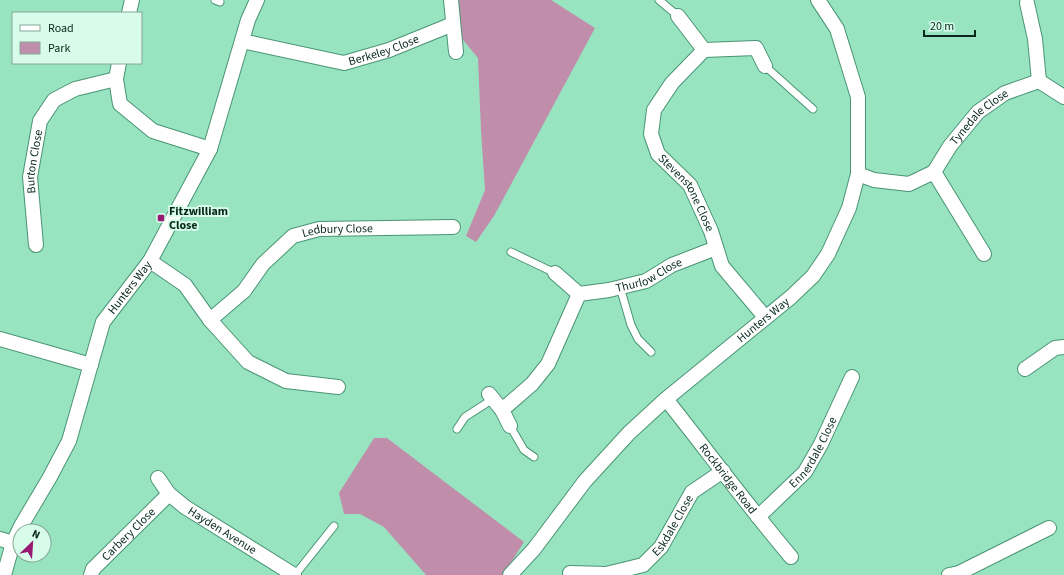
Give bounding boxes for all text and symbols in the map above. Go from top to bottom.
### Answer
legend [12,12,142,64]
scale bar [924,12,975,38]
text: 20 m [930,18,954,35]
text: Road [48,20,74,37]
street label: Berkeley Close [347,31,422,70]
text: Park [48,40,70,57]
street label: Tynedale Close [946,85,1012,149]
street label: Burton Close [22,128,47,194]
street label: Stevenstone Close [654,150,718,235]
place label: Fitzwilliam Close [169,203,228,234]
marker: Fitzwilliam Close [156,213,166,223]
street label: Ledbury Close [300,220,373,242]
street label: Thurlow Close [614,254,685,297]
street label: Hunters Way [104,257,156,318]
street label: Hunters Way [733,293,794,347]
street label: Ennerdale Close [785,414,841,492]
street label: Rockbridge Road [695,440,761,518]
street label: Eskdale Close [648,492,698,560]
street label: Hayden Avenue [184,503,260,559]
street label: Carbery Close [98,504,159,565]
north arrow [12,523,52,563]
text: N [30,526,43,543]

